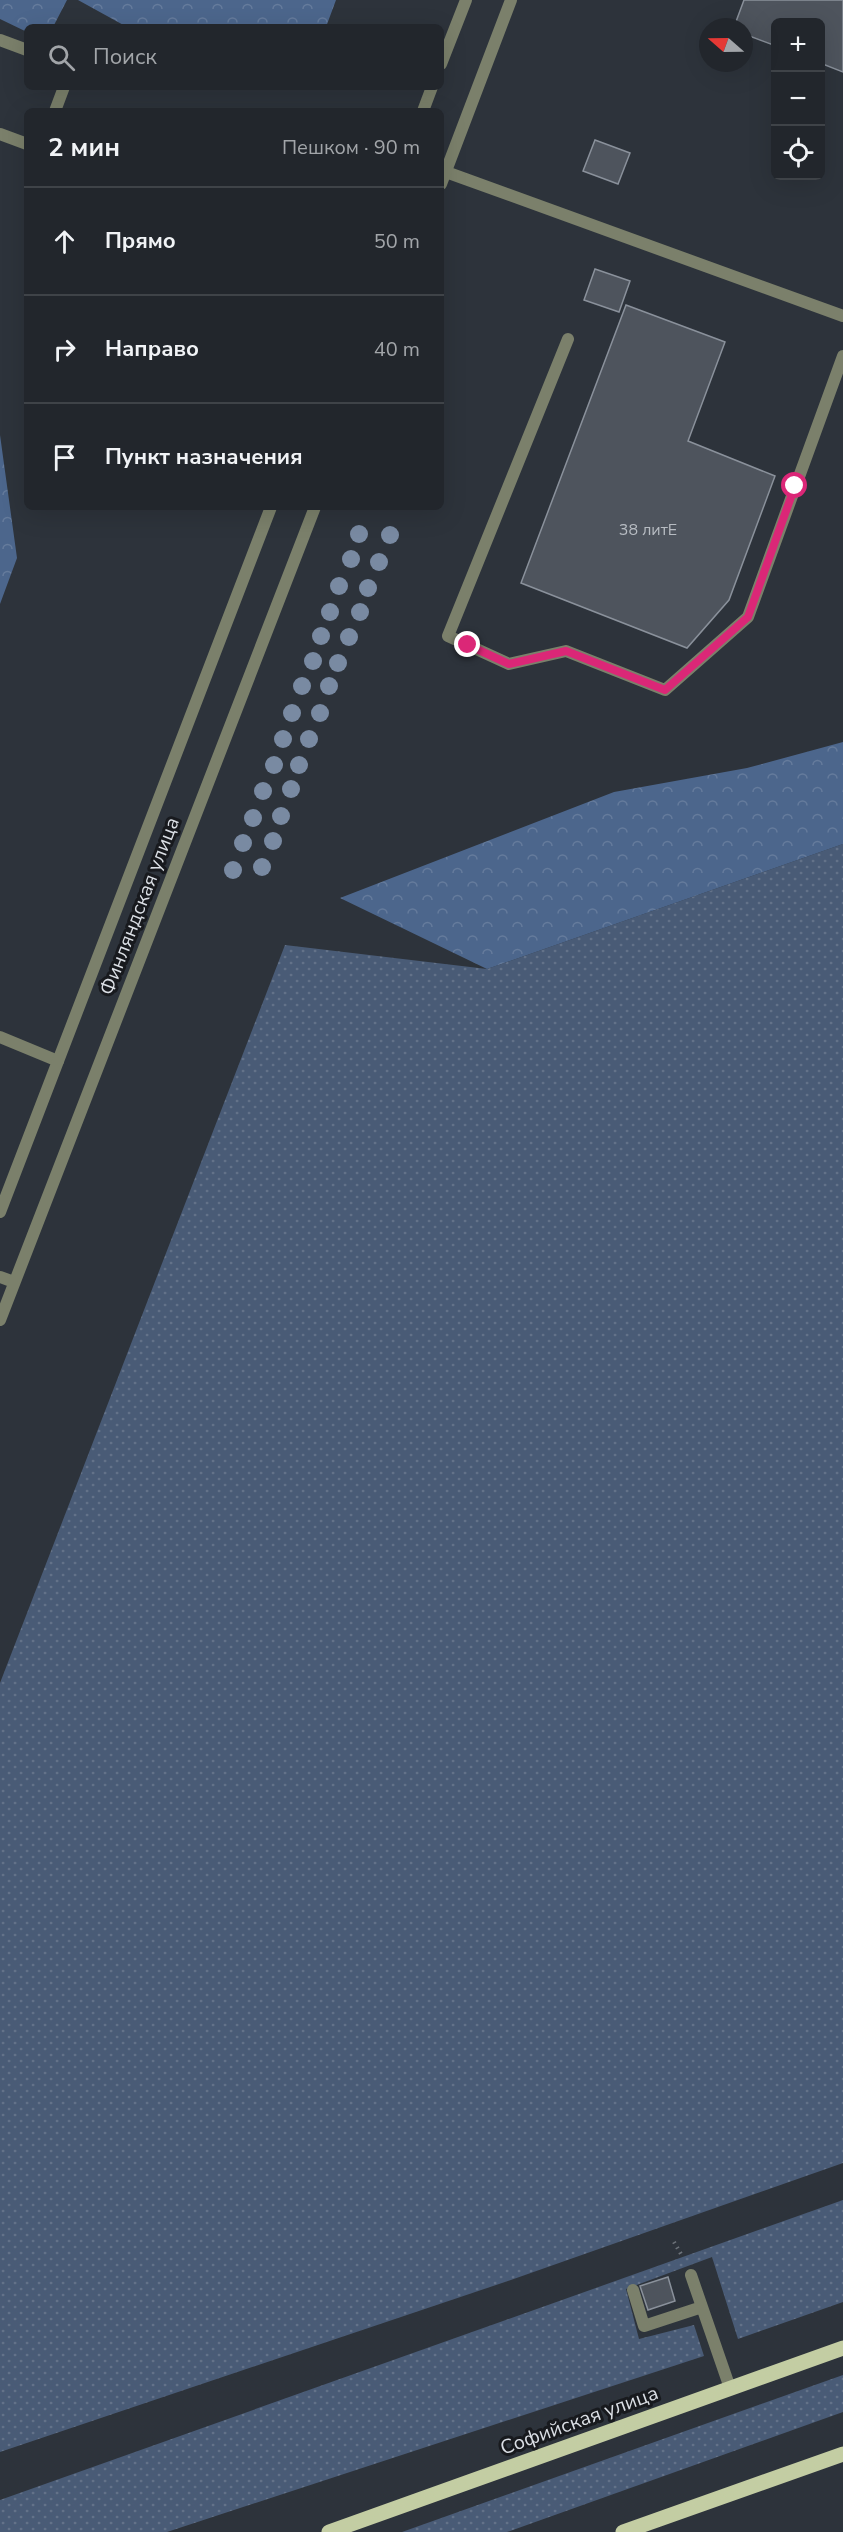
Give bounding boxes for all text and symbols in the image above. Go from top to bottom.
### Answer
north arrow [699,18,753,72]
map controls [771,18,825,180]
button: + [771,18,825,72]
search box [24,24,444,90]
icon: search [45,41,78,74]
text: Поиск [93,42,157,72]
button: − [771,72,825,126]
button: locate [771,126,825,180]
text: 2 мин [48,130,120,165]
text: Пешком · 90 m [282,134,420,161]
icon: ahead [48,225,81,258]
text: Прямо [105,226,176,256]
text: 50 m [374,228,420,255]
icon: right [48,333,81,366]
text: Направо [105,334,199,364]
text: 40 m [374,336,420,363]
icon: arrive [48,441,81,474]
text: Пункт назначения [105,442,303,472]
route start [781,472,807,498]
house number: 38 литЕ [619,519,677,541]
route end [454,631,480,657]
street label: Финляндская улица [93,813,186,999]
street label: Софийская улица [496,2379,662,2462]

